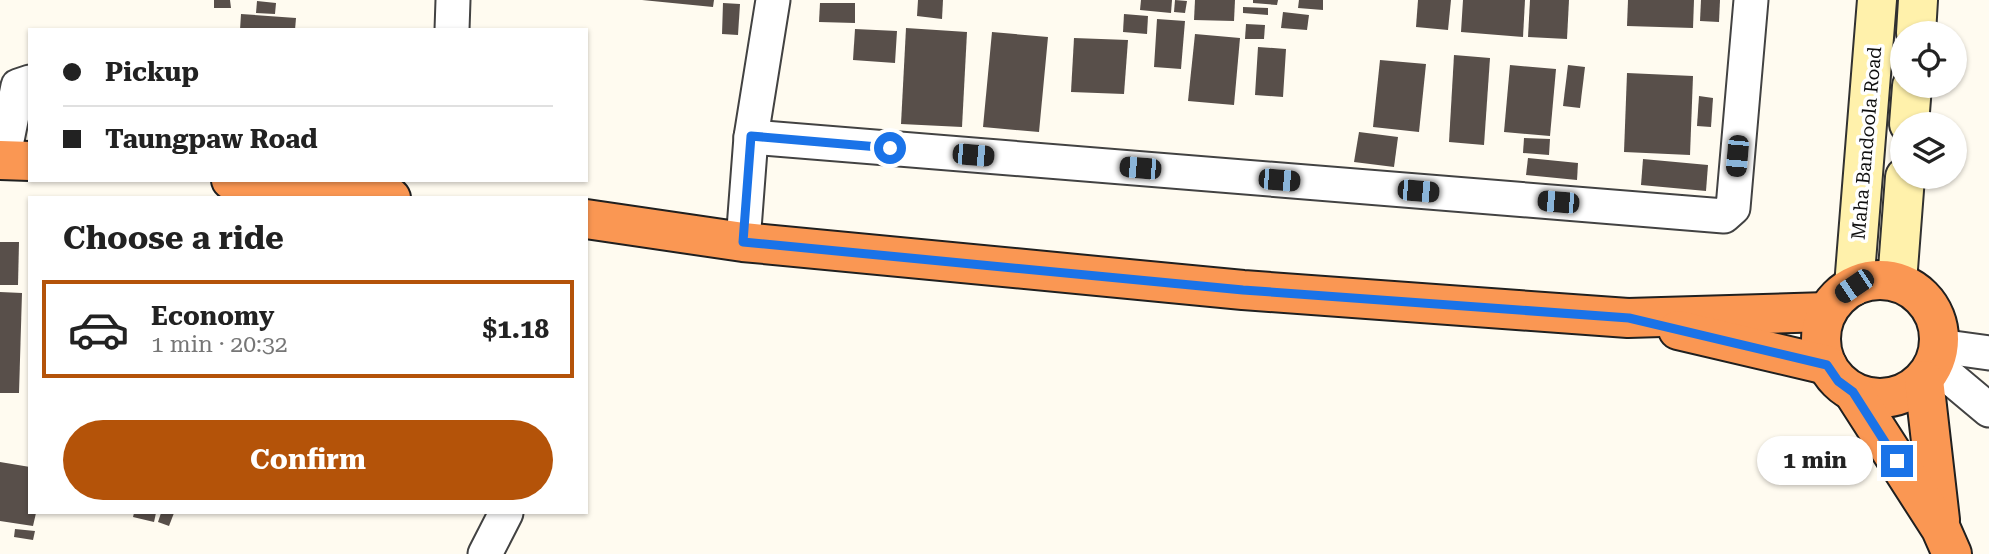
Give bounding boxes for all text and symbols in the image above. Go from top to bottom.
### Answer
map controls [1890,21,1967,189]
button: locate [1890,21,1967,98]
street label: Maha Bandoola Road [1847,45,1886,241]
text: Pickup [105,57,199,87]
button: layers [1890,112,1967,189]
text: Taungpaw Road [105,124,318,154]
route start [874,132,906,164]
car [1725,134,1750,178]
car [952,143,995,167]
car [1119,156,1162,180]
car [1258,168,1301,192]
car [1397,179,1440,203]
car [1537,190,1580,214]
text: Choose a ride [63,219,284,257]
car [1831,266,1878,306]
icon: car [67,298,130,361]
text: Economy [151,301,274,331]
text: $1.18 [483,314,549,344]
text: 1 min · 20:32 [151,331,288,358]
button: Confirm [63,420,553,500]
callout: 1 min [1757,436,1872,486]
route end [1881,445,1913,477]
text: 1 min [1783,447,1847,474]

